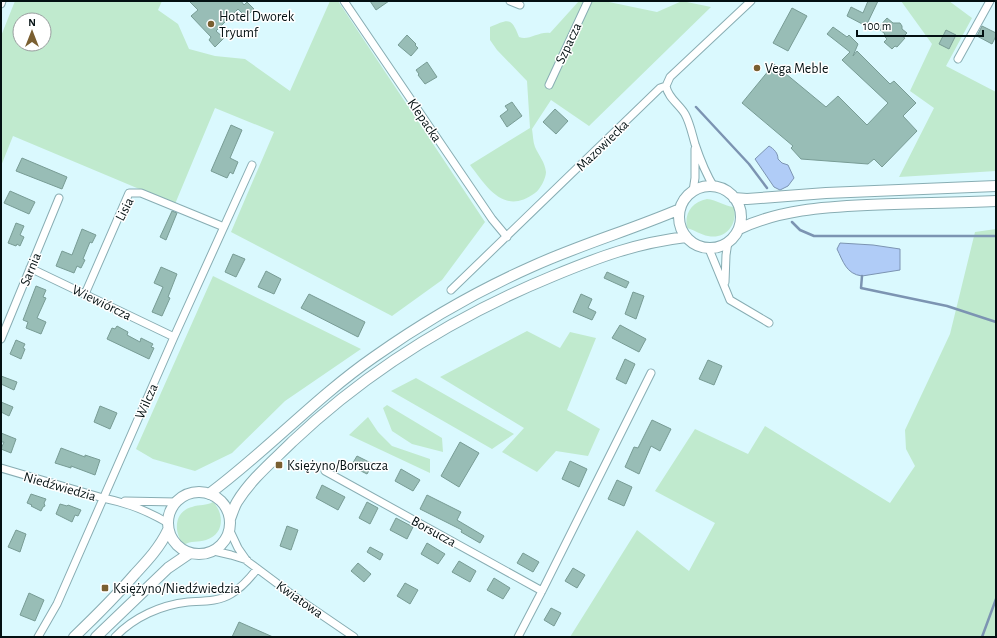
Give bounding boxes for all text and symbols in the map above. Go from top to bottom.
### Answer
place label: Hotel Dworek Tryumf [219,10,295,40]
north arrow [12,12,52,52]
scale bar [857,12,983,38]
text: N [28,17,36,28]
marker: Hotel Dworek Tryumf [206,19,216,29]
street label: Szpacza [553,20,585,66]
text: 100 m [863,20,891,32]
place label: Vega Meble [765,62,828,76]
marker: Vega Meble [752,63,762,73]
street label: Klepacka [405,96,444,145]
street label: Mazowiecka [574,117,632,174]
street label: Lisia [113,195,137,223]
street label: Sarnia [18,250,44,288]
street label: Wiewiórcza [70,283,134,323]
street label: Wilcza [133,381,161,421]
place label: Księżyno/Borsucza [287,459,389,473]
marker: Księżyno/Borsucza [274,460,284,470]
street label: Niedźwiedzia [22,470,98,504]
street label: Borsucza [409,514,459,550]
street label: Kwiatowa [274,579,326,621]
place label: Księżyno/Niedźwiedzia [113,582,241,596]
marker: Księżyno/Niedźwiedzia [100,583,110,593]

